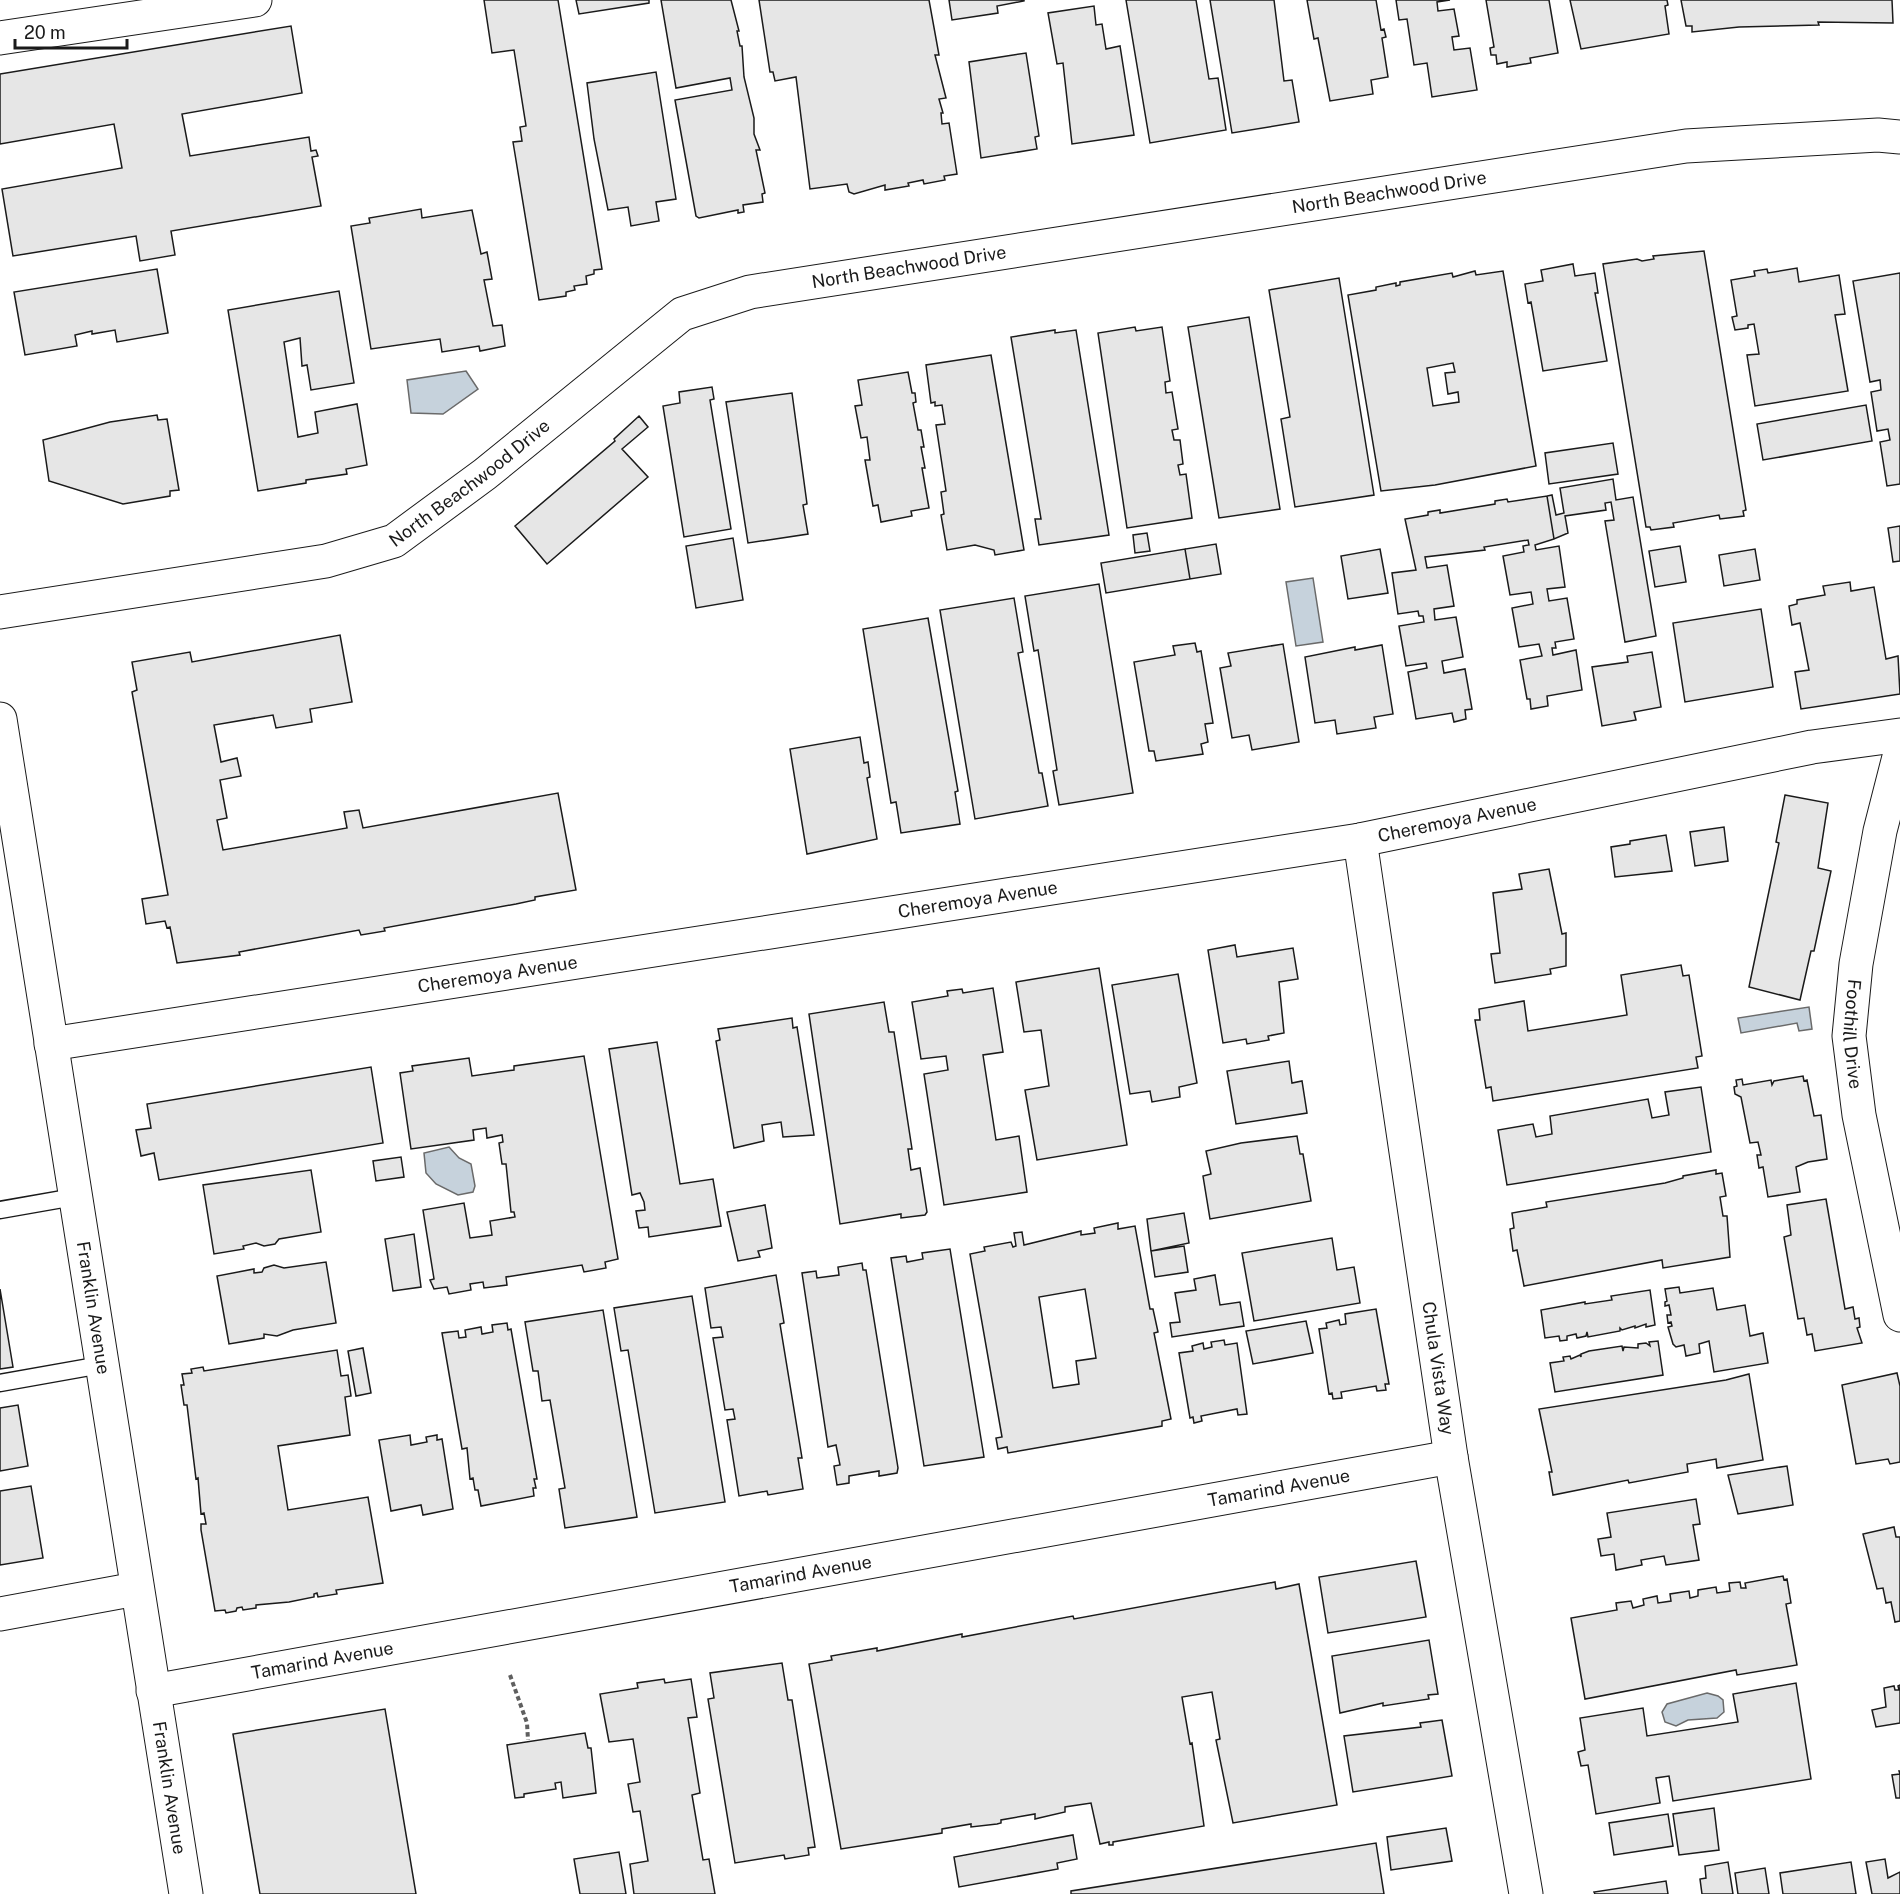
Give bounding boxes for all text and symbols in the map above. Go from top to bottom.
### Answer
scale bar [15,12,128,50]
text: 20 m [24,22,66,43]
street label: North Beachwood Drive [1290,166,1488,217]
street label: North Beachwood Drive [810,241,1008,292]
street label: North Beachwood Drive [385,415,554,551]
street label: Cheremoya Avenue [1376,793,1538,846]
street label: Cheremoya Avenue [896,876,1059,922]
street label: Cheremoya Avenue [416,951,579,997]
street label: Foothill Drive [1839,978,1867,1090]
street label: Franklin Avenue [73,1240,115,1376]
street label: Chula Vista Way [1418,1300,1459,1437]
street label: Tamarind Avenue [1206,1464,1352,1511]
street label: Tamarind Avenue [728,1551,873,1597]
street label: Tamarind Avenue [249,1637,395,1683]
street label: Franklin Avenue [149,1720,191,1856]

